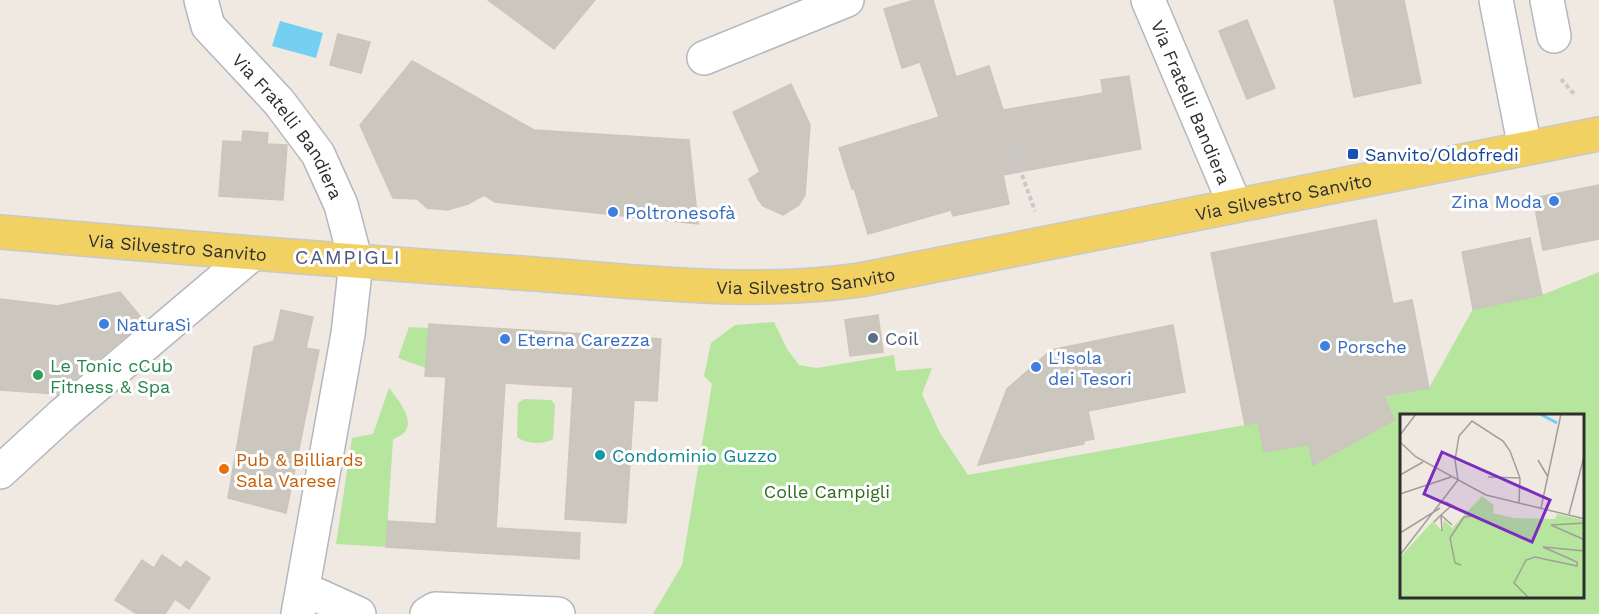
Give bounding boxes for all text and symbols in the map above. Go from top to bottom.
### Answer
street label: Via Fratelli Bandiera [1147,17,1235,187]
street label: Via Fratelli Bandiera [228,49,347,202]
place label: Sanvito/Oldofredi [1365,144,1519,165]
marker: Sanvito/Oldofredi [1346,147,1360,161]
street label: Via Silvestro Sanvito [1193,169,1374,224]
place label: Zina Moda [1451,191,1542,212]
marker: Zina Moda [1547,194,1561,208]
place label: Poltronesofà [625,202,736,223]
marker: Poltronesofà [606,205,620,219]
street label: Via Silvestro Sanvito [87,229,268,265]
district label: CAMPIGLI [295,245,401,269]
street label: Via Silvestro Sanvito [716,263,897,298]
place label: NaturaSì [116,314,191,335]
marker: NaturaSì [97,317,111,331]
place label: Coil [885,328,919,349]
place label: Eterna Carezza [517,329,650,350]
marker: Coil [866,331,880,345]
marker: Eterna Carezza [498,332,512,346]
place label: Porsche [1337,336,1407,357]
marker: Porsche [1318,339,1332,353]
place label: L'Isola dei Tesori [1048,347,1132,389]
place label: Le Tonic cCub Fitness & Spa [50,355,173,397]
marker: L'Isola dei Tesori [1029,360,1043,374]
marker: Le Tonic cCub Fitness & Spa [31,368,45,382]
inset map [1400,414,1584,599]
place label: Condominio Guzzo [612,445,777,466]
marker: Condominio Guzzo [593,448,607,462]
place label: Pub & Billiards Sala Varese [236,449,363,491]
marker: Pub & Billiards Sala Varese [217,462,231,476]
park label: Colle Campigli [764,481,890,502]

